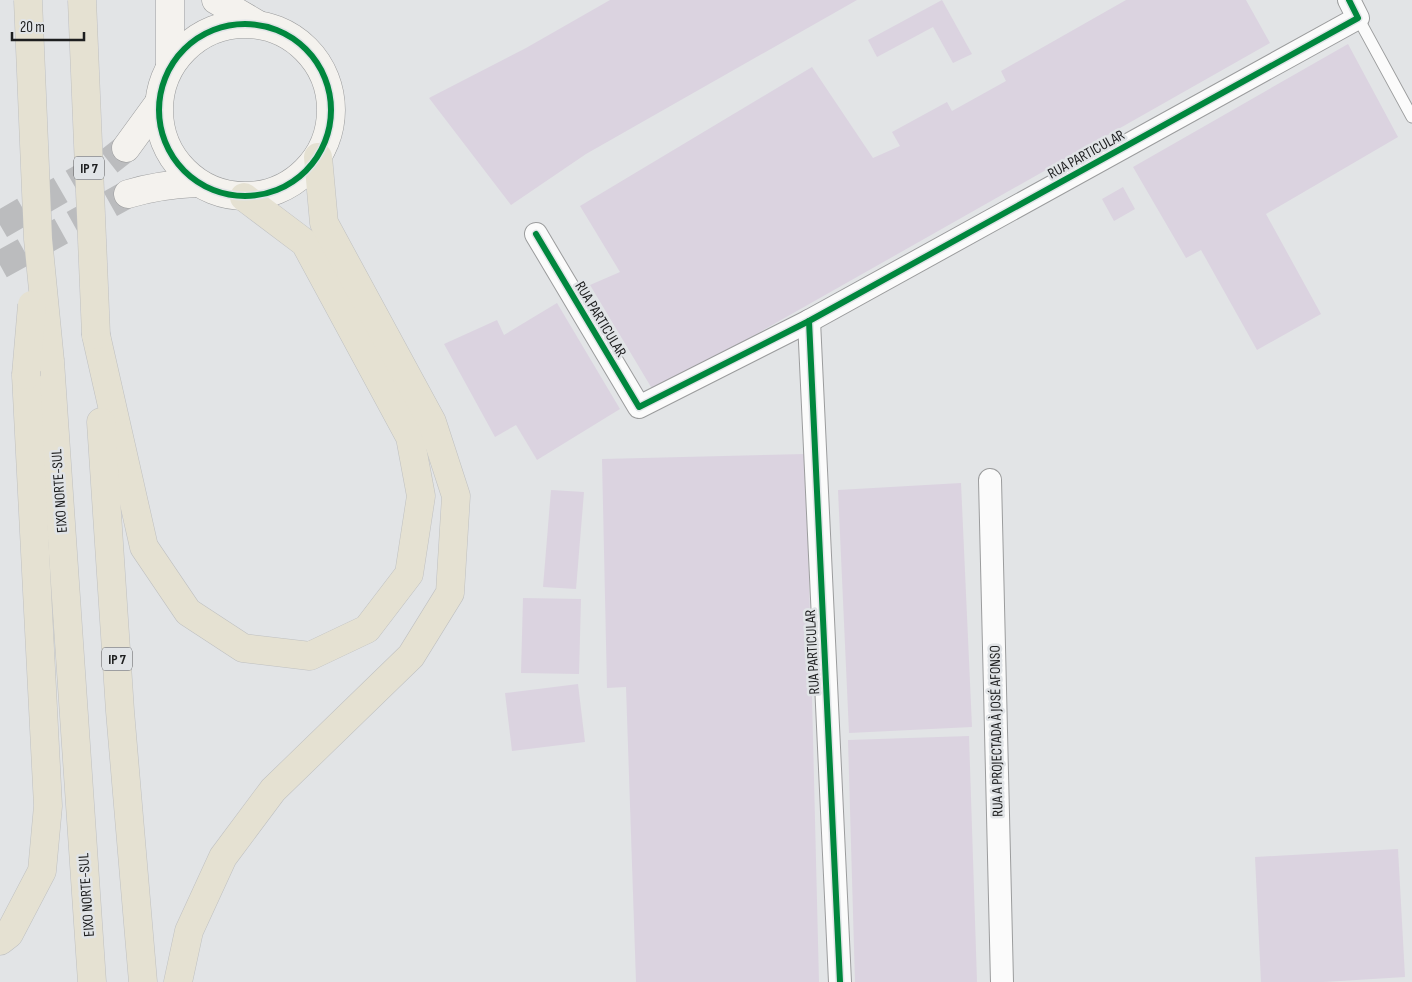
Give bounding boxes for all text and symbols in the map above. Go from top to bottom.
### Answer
scale bar [12,10,85,42]
text: 20 m [20,18,45,37]
street label: RUA PARTICULAR [1044,126,1128,183]
road number: IP 7 [74,156,104,180]
street label: RUA PARTICULAR [571,278,631,361]
street label: EIXO NORTE-SUL [47,448,72,534]
street label: RUA PARTICULAR [801,609,824,695]
street label: RUA A PROJECTADA À JOSÉ AFONSO [986,645,1007,817]
road number: IP 7 [102,648,132,671]
street label: EIXO NORTE-SUL [74,852,99,938]

